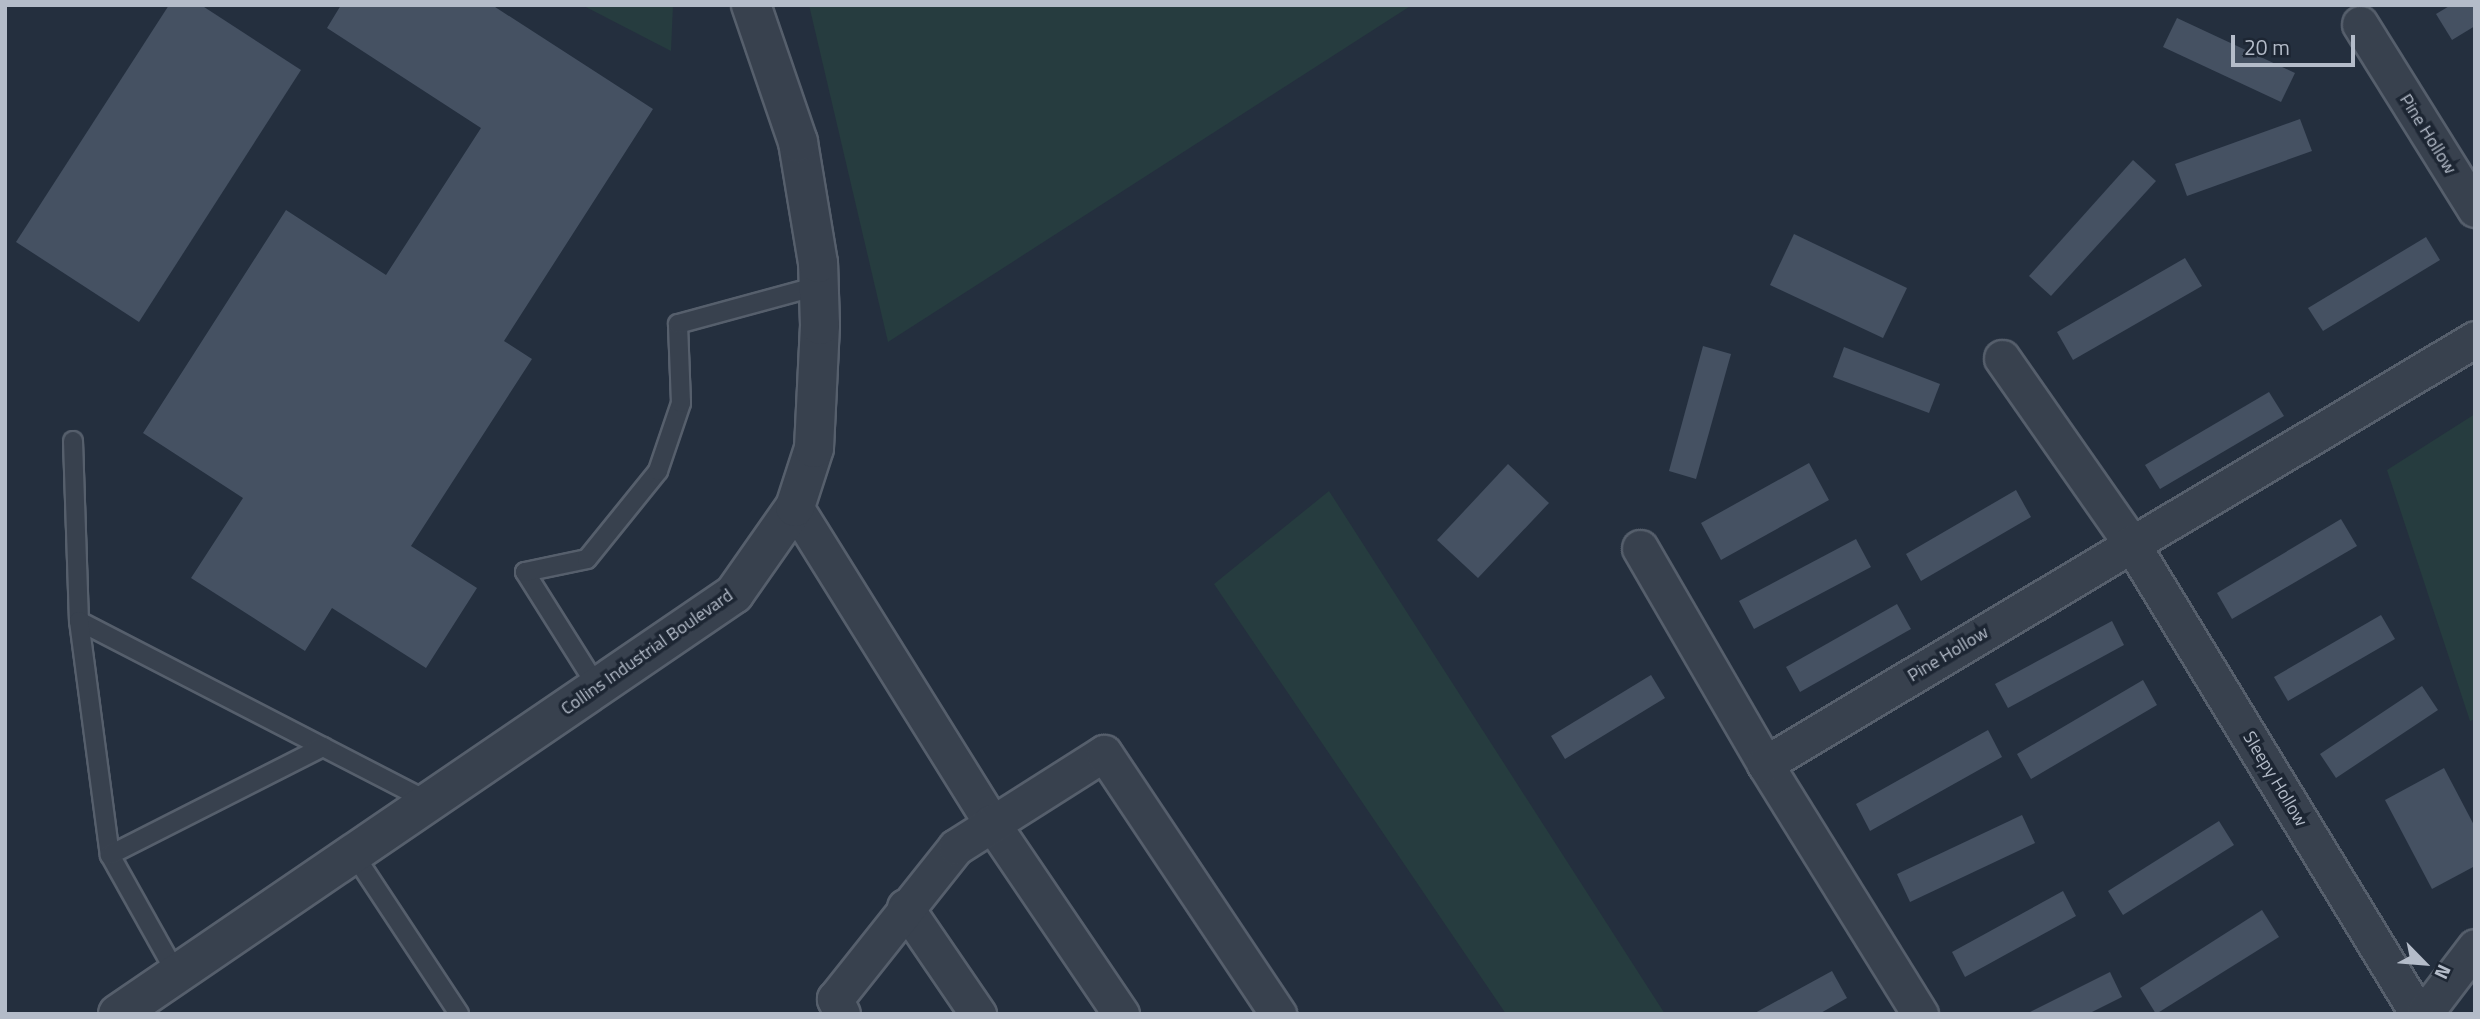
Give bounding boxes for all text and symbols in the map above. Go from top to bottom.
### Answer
scale bar [2235,21,2359,65]
text: 20 m [2244,31,2290,63]
street label: Pine Hollow [2395,90,2461,178]
street label: Collins Industrial Boulevard [557,584,737,720]
street label: Pine Hollow [1904,621,1992,687]
street label: Sleepy Hollow [2238,728,2312,830]
north arrow [2389,928,2459,998]
text: N [2428,960,2459,984]

